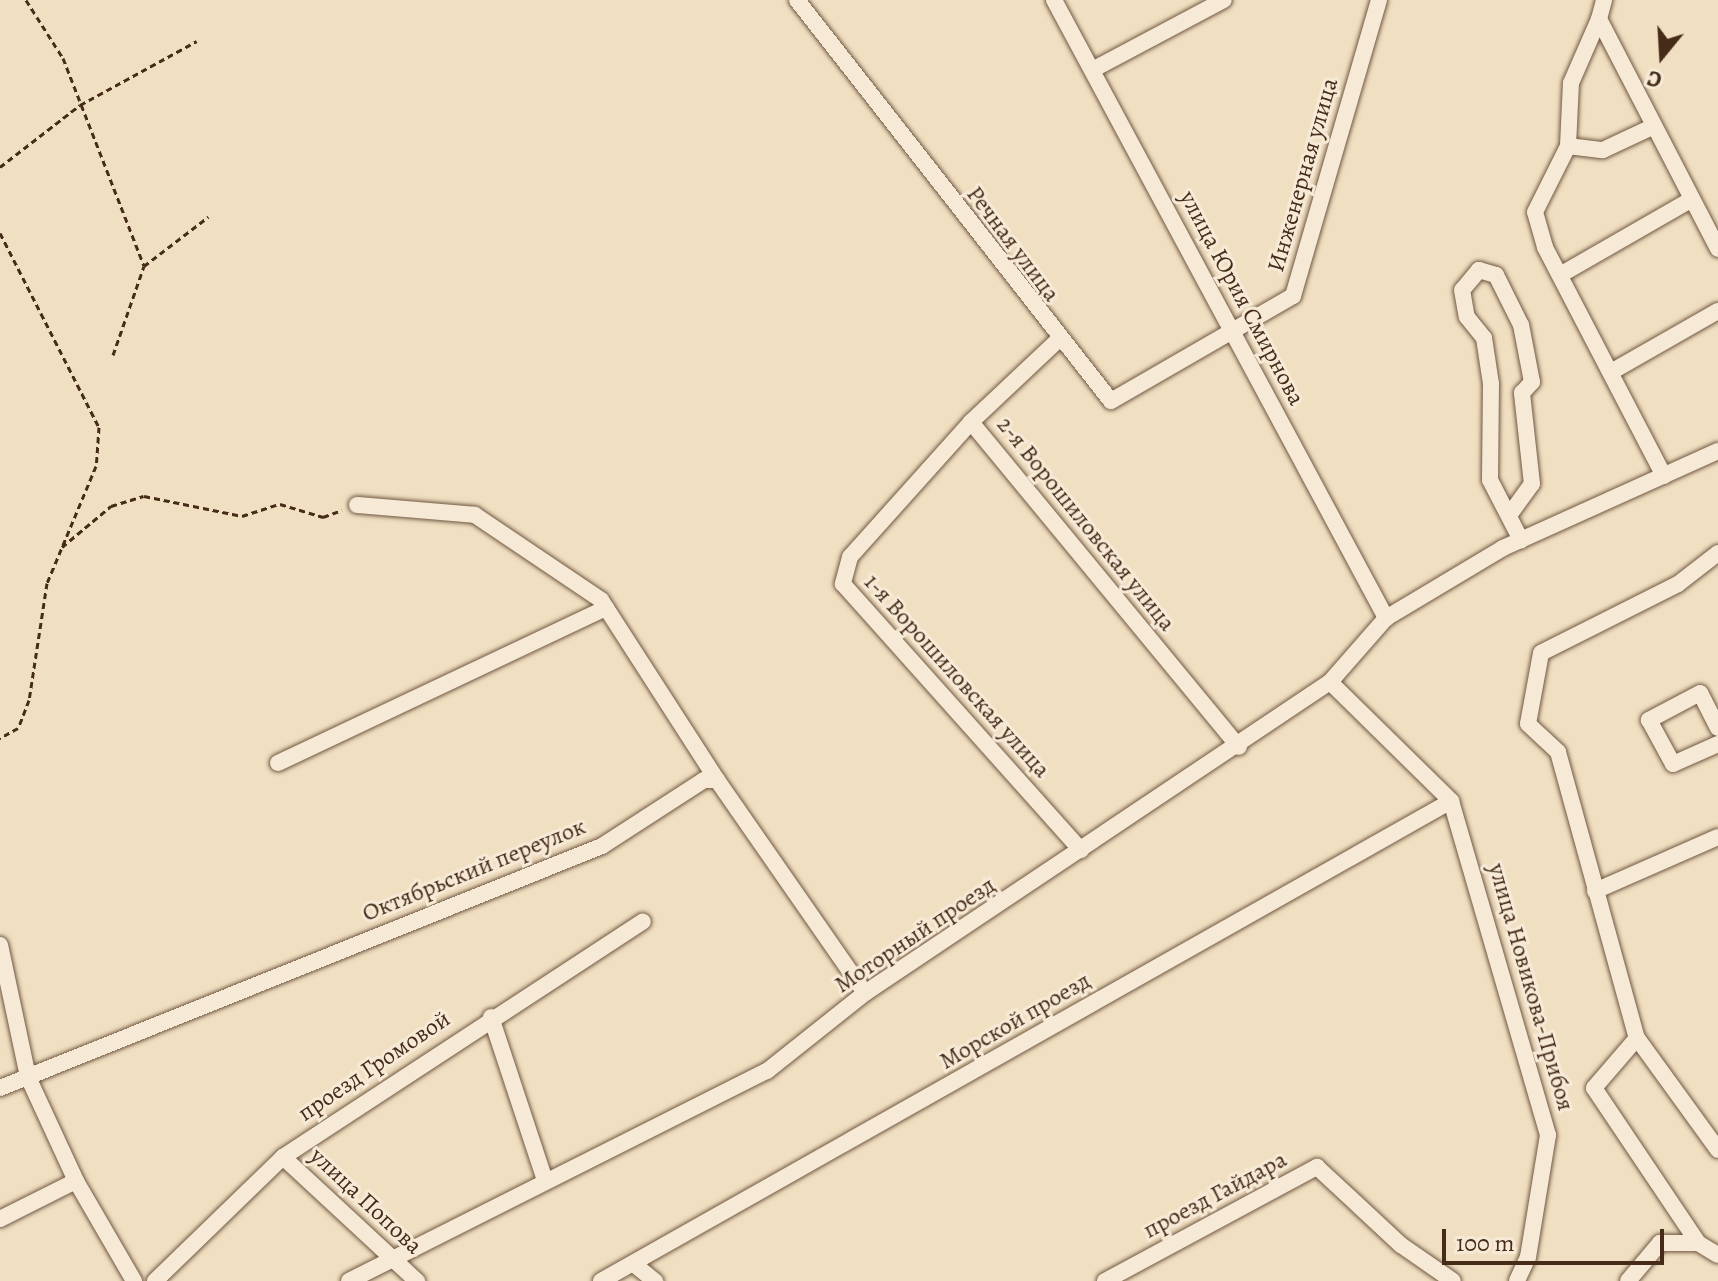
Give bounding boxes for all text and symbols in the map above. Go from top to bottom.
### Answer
north arrow [1622,16,1702,96]
text: С [1643,62,1666,95]
street label: Инженерная улица [1262,75,1344,275]
street label: Речная улица [960,181,1066,307]
street label: улица Юрия Смирнова [1173,186,1311,410]
street label: 2-я Ворошиловская улица [991,411,1181,637]
street label: 1-я Ворошиловская улица [858,568,1056,784]
street label: Октябрьский переулок [358,812,590,928]
street label: улица Новикова-Прибоя [1482,860,1580,1114]
street label: Моторный проезд [829,871,1001,999]
street label: Морской проезд [934,966,1096,1076]
street label: проезд Громовой [292,1004,456,1128]
street label: улица Попова [304,1142,428,1260]
street label: проезд Гайдара [1138,1145,1292,1245]
scale bar [1446,1213,1668,1263]
text: 100 m [1456,1227,1515,1259]

